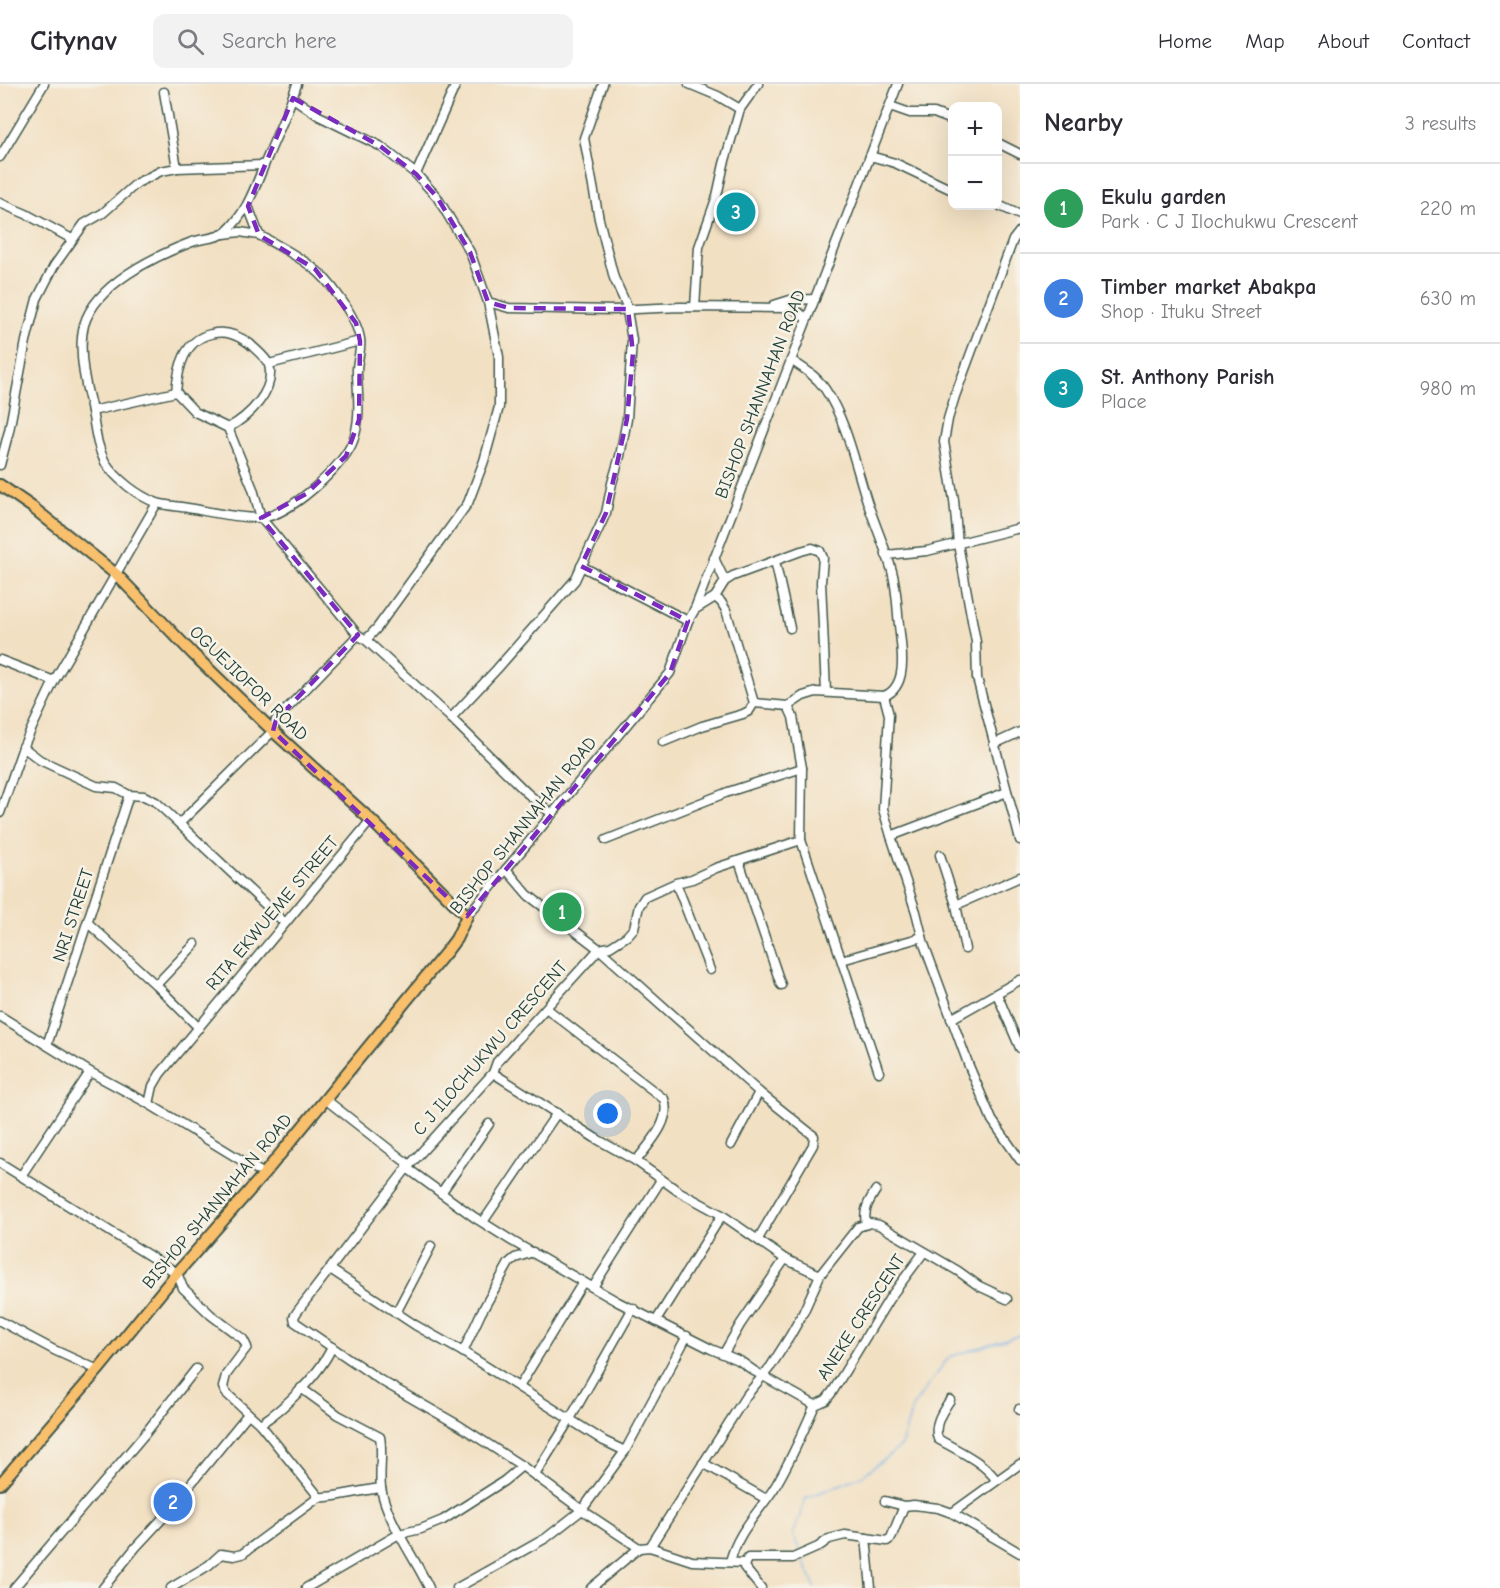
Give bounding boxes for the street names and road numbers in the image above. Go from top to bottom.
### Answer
street label: BISHOP SHANNAHAN ROAD [711,287,810,501]
street label: OGUEJIOFOR ROAD [185,621,312,745]
street label: BISHOP SHANNAHAN ROAD [445,733,601,918]
street label: RITA EKWUEME STREET [202,831,343,995]
street label: NRI STREET [49,865,99,964]
street label: C J ILOCHUKWU CRESCENT [409,956,572,1140]
street label: BISHOP SHANNAHAN ROAD [138,1110,297,1293]
street label: ANEKE CRESCENT [813,1250,910,1384]

